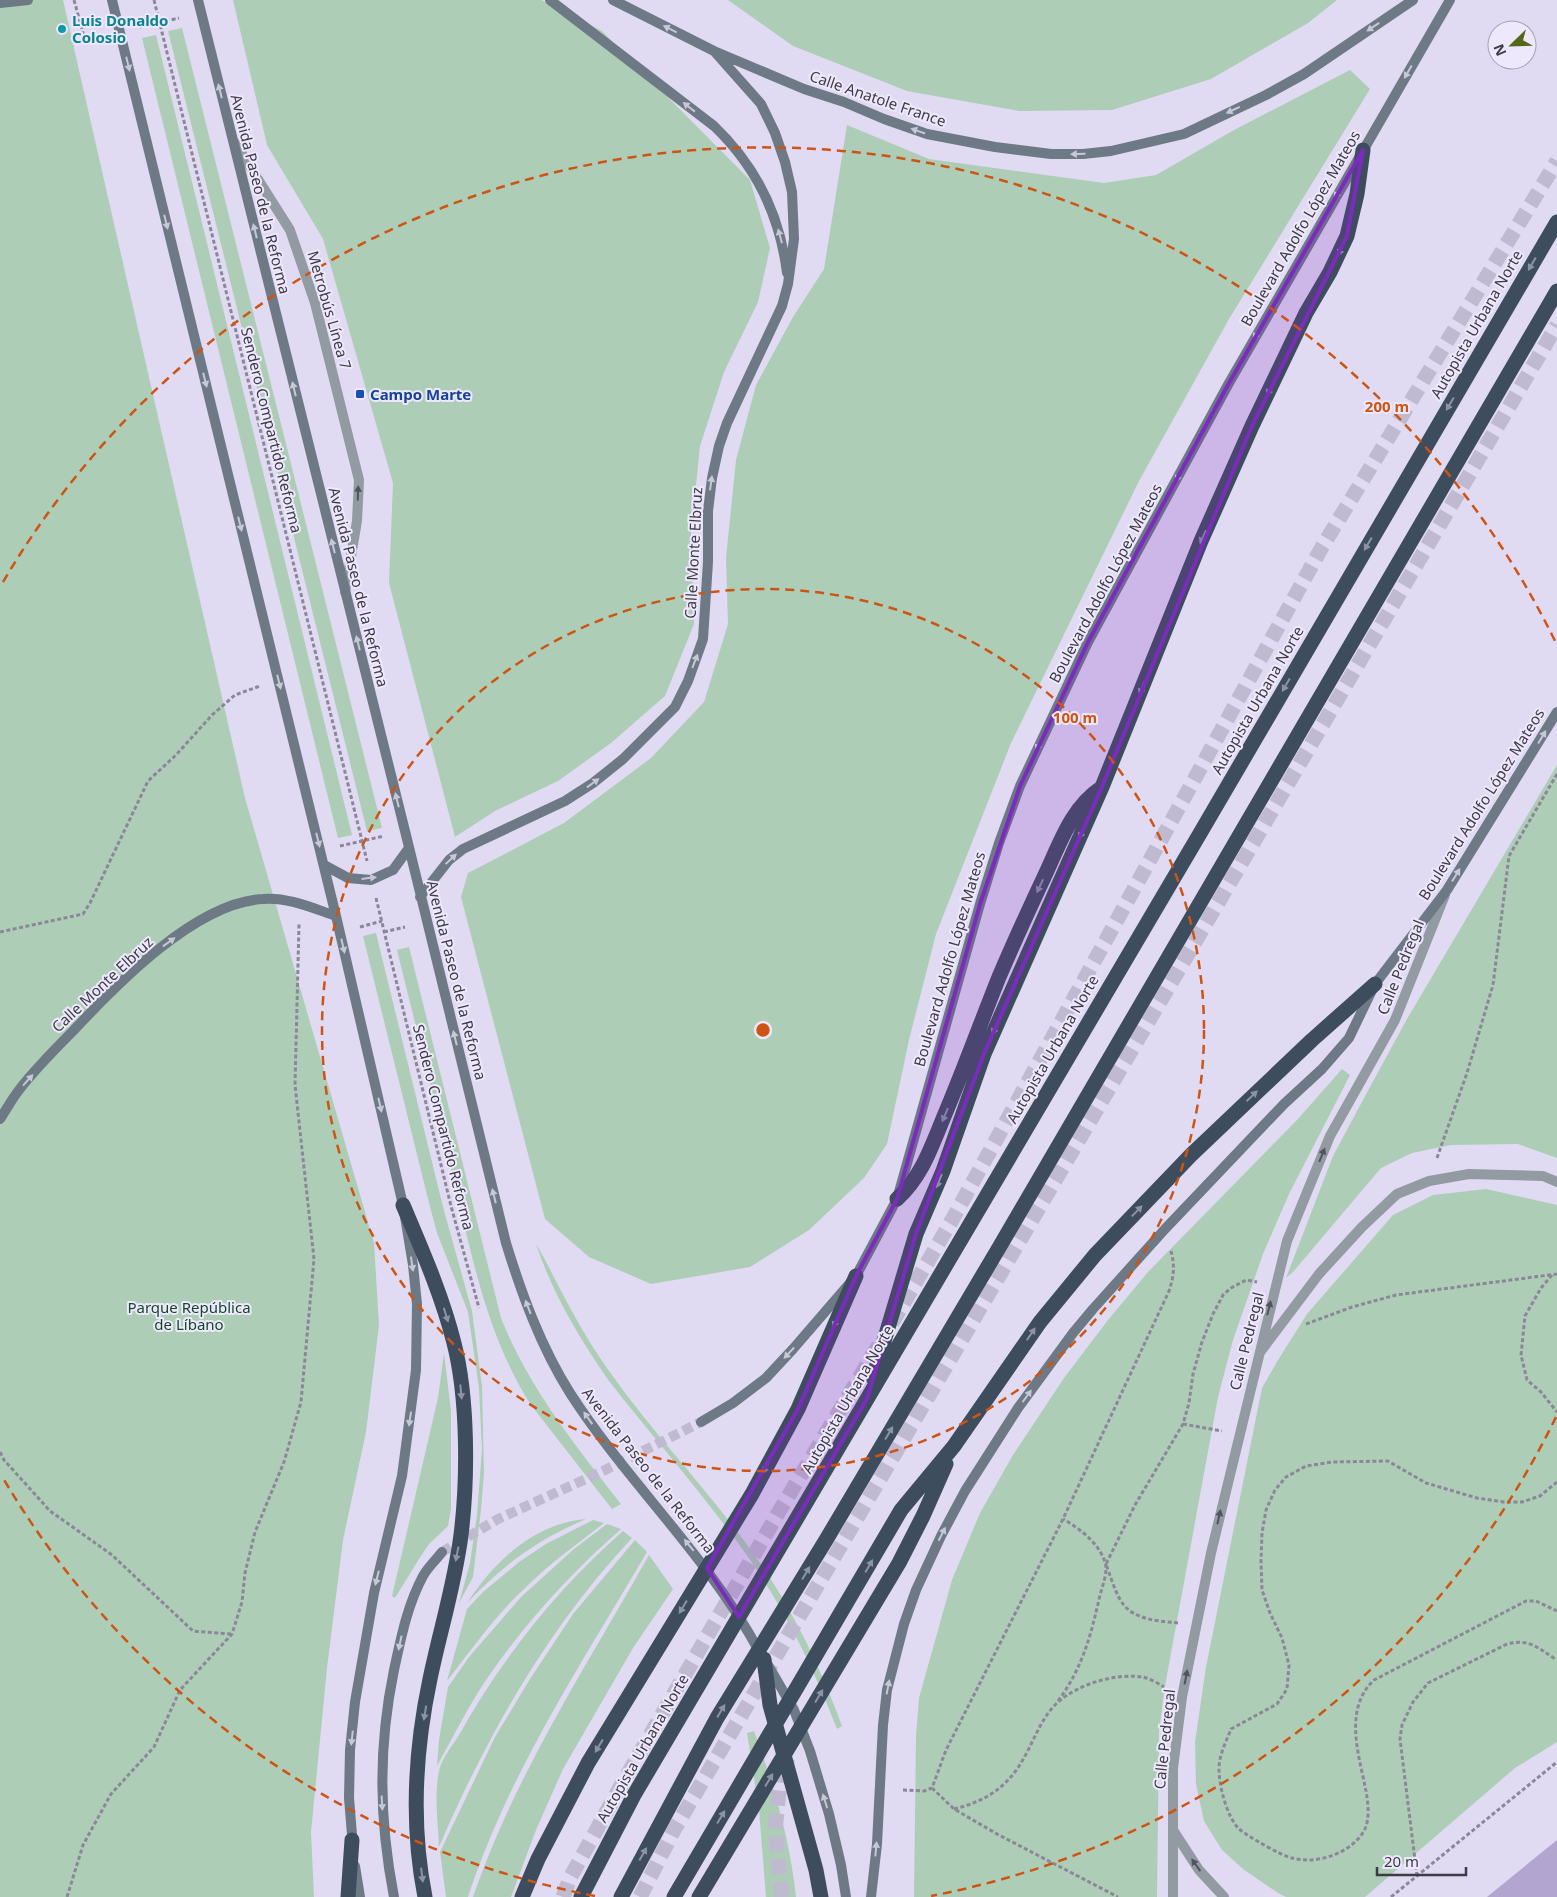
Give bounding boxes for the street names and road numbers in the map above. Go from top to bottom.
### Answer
street label: Calle Anatole France [807,65,949,131]
street label: Avenida Paseo de la Reforma [227,92,295,296]
street label: Boulevard Adolfo López Mateos [1236,127,1364,329]
street label: Autopista Urbana Norte [1425,246,1527,402]
street label: Metrobús Línea 7 [304,248,356,372]
street label: Sendero Compartido Reforma [237,325,307,535]
street label: Boulevard Adolfo López Mateos [1044,480,1166,686]
street label: Avenida Paseo de la Reforma [325,485,393,689]
street label: Calle Monte Elbruz [680,487,706,619]
street label: Autopista Urbana Norte [1206,622,1308,778]
street label: Boulevard Adolfo López Mateos [1414,704,1548,904]
street label: Boulevard Adolfo López Mateos [909,849,989,1069]
street label: Avenida Paseo de la Reforma [423,878,491,1082]
street label: Calle Pedregal [1372,917,1428,1017]
street label: Calle Monte Elbruz [47,932,157,1036]
street label: Autopista Urbana Norte [1001,971,1103,1127]
street label: Sendero Compartido Reforma [409,1022,479,1232]
street label: Calle Pedregal [1224,1290,1268,1392]
street label: Autopista Urbana Norte [796,1321,898,1477]
street label: Avenida Paseo de la Reforma [578,1383,720,1557]
street label: Autopista Urbana Norte [591,1670,693,1826]
street label: Calle Pedregal [1149,1688,1179,1790]

